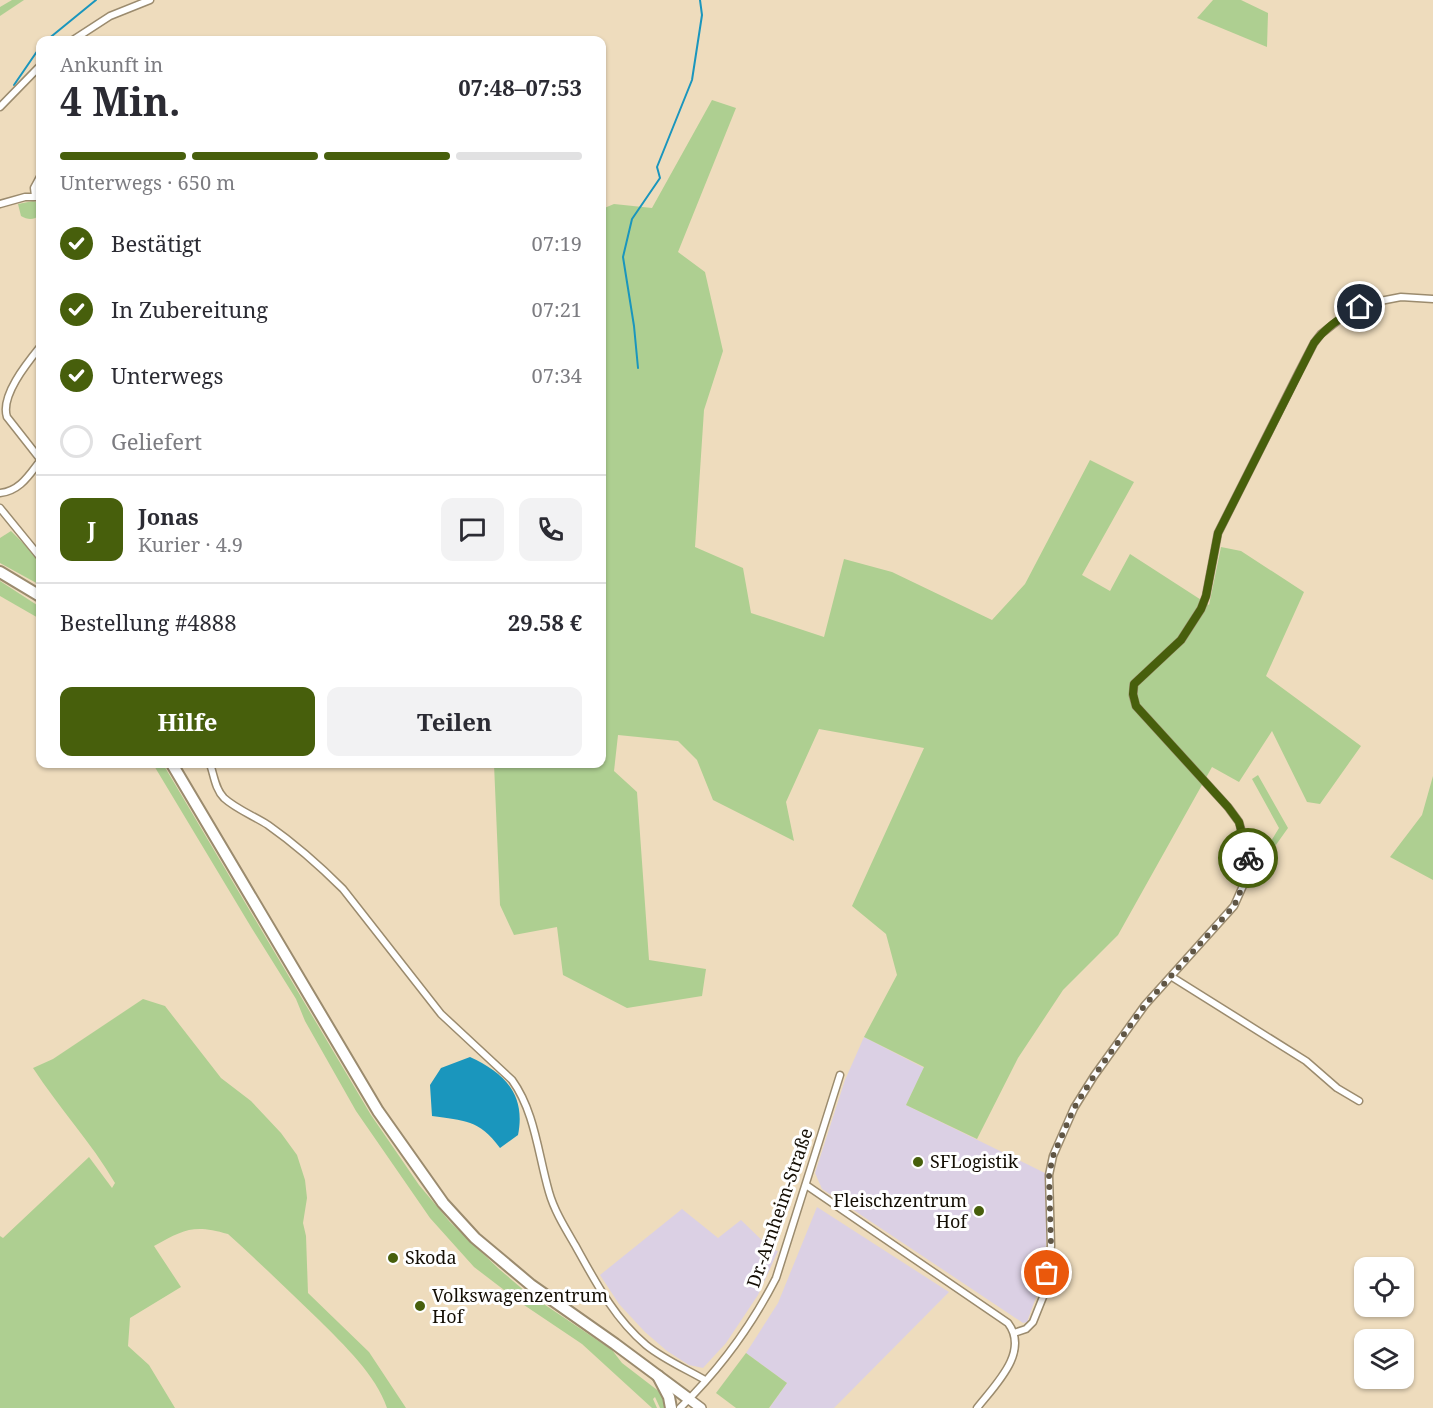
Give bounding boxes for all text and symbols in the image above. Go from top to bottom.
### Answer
text: Ankunft in [60,51,163,78]
text: 07:48–07:53 [458,72,582,102]
text: 4 Min. [60,74,181,127]
text: Unterwegs · 650 m [60,169,235,196]
icon: check [60,227,93,260]
text: Bestätigt [111,228,202,258]
text: 07:19 [532,230,582,257]
pin [1334,281,1385,332]
icon: home [1343,290,1376,323]
icon: check [60,293,93,326]
text: In Zubereitung [111,294,268,324]
text: 07:21 [532,296,582,323]
icon: check [60,359,93,392]
text: Unterwegs [111,360,223,390]
text: 07:34 [532,362,582,389]
text: Geliefert [111,426,202,456]
button: chat [441,498,504,561]
button: phone [519,498,582,561]
text: Jonas [138,501,199,531]
text: J [87,514,96,544]
text: Kurier · 4.9 [138,531,243,558]
text: Bestellung #4888 [60,607,236,637]
text: 29.58 € [508,607,582,637]
button: Hilfe [60,687,315,756]
button: Teilen [327,687,582,756]
courier [1218,828,1278,888]
icon: bike [1232,842,1265,875]
street label: Dr.-Arnheim-Straße [740,1125,818,1291]
place label: SFLogistik [930,1149,1019,1173]
marker: SFLogistik [911,1155,925,1169]
place label: Fleischzentrum Hof [833,1188,968,1233]
marker: Fleischzentrum Hof [972,1204,986,1218]
place label: Skoda [405,1245,457,1269]
pin [1021,1247,1072,1298]
marker: Skoda [386,1251,400,1265]
icon: bag [1030,1256,1063,1289]
map controls [1354,1257,1414,1389]
button: locate [1354,1257,1414,1317]
place label: Volkswagenzentrum Hof [432,1283,608,1328]
marker: Volkswagenzentrum Hof [413,1299,427,1313]
button: layers [1354,1329,1414,1389]

